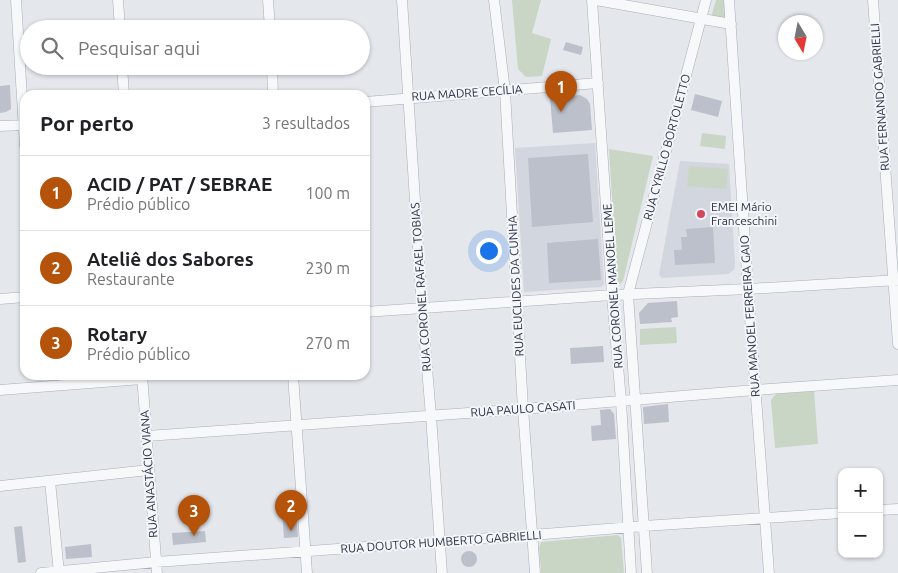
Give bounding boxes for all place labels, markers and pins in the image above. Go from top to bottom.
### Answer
pin: 1 [545,71,577,112]
place label: EMEI Mário Franceschini [711,200,777,227]
marker: EMEI Mário Franceschini [695,208,707,220]
pin: 2 [275,490,307,531]
pin: 3 [178,495,210,536]

